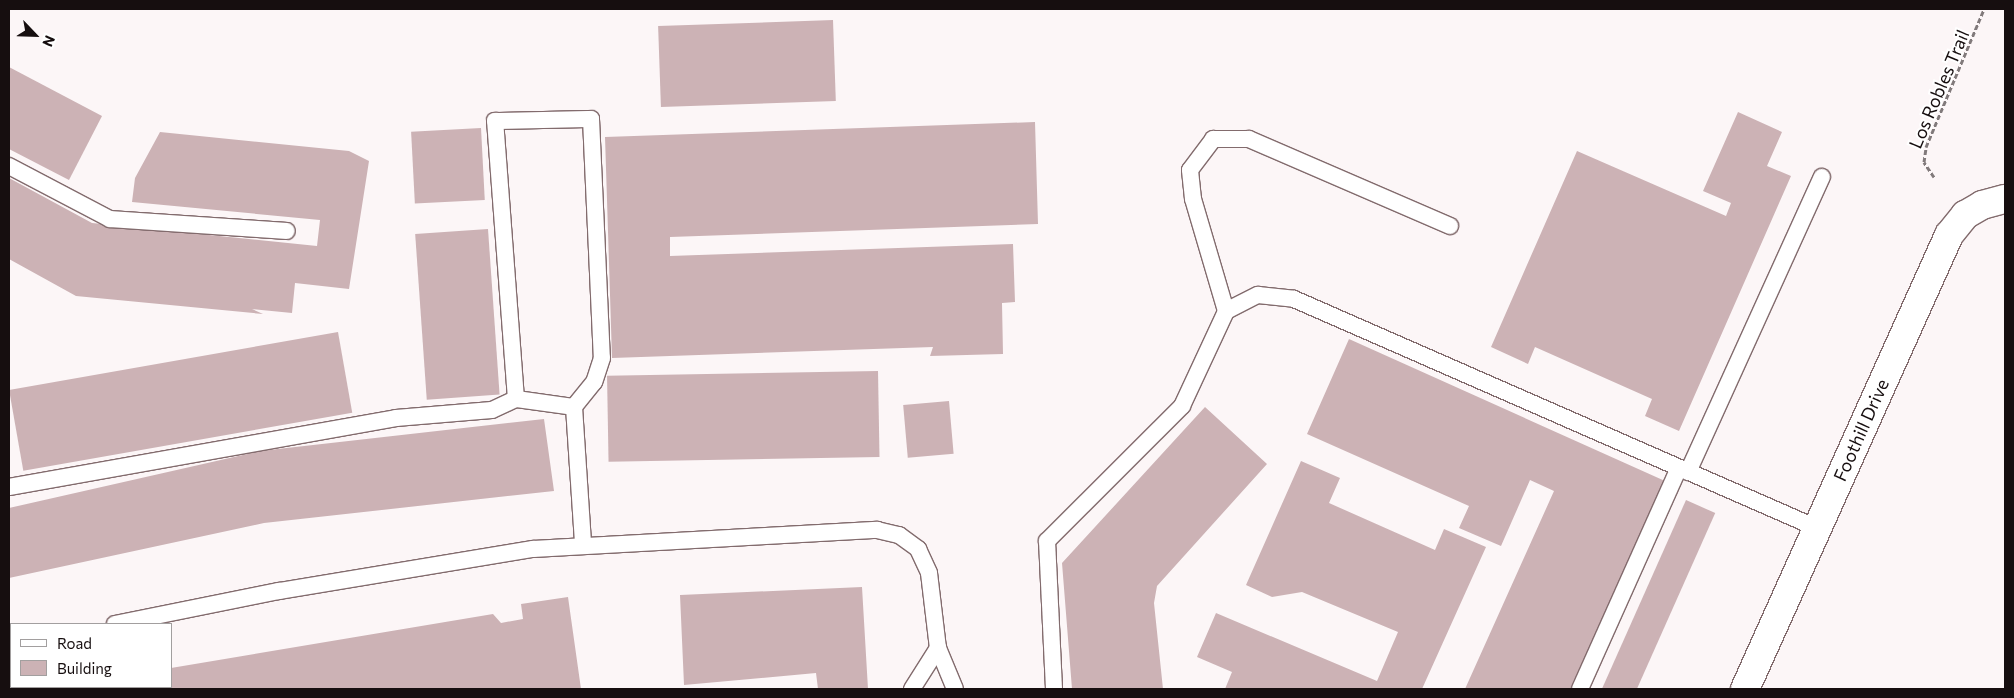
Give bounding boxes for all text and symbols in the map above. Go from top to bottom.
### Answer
north arrow [10,10,60,60]
street label: Los Robles Trail [1904,26,1974,152]
text: N [39,33,59,50]
street label: Foothill Drive [1829,375,1893,485]
legend [10,623,172,688]
text: Road [57,634,92,652]
text: Building [57,659,112,677]

